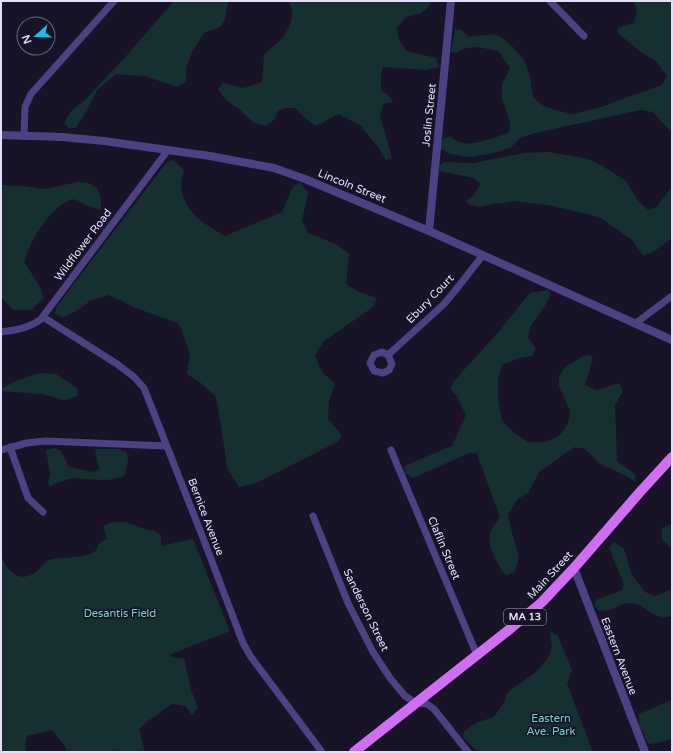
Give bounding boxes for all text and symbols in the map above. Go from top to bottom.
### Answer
north arrow [16,16,56,56]
text: N [19,33,35,46]
street label: Joslin Street [419,83,439,147]
street label: Lincoln Street [316,166,388,206]
street label: Wildflower Road [52,206,114,284]
street label: Ebury Court [403,272,457,326]
street label: Bernice Avenue [185,477,227,557]
street label: Claflin Street [425,515,463,581]
street label: Main Street [525,548,575,602]
street label: Sanderson Street [340,567,392,653]
park label: Desantis Field [84,607,156,620]
road number: MA 13 [504,609,546,625]
street label: Eastern Avenue [598,615,640,697]
park label: Eastern Ave. Park [526,712,576,738]

